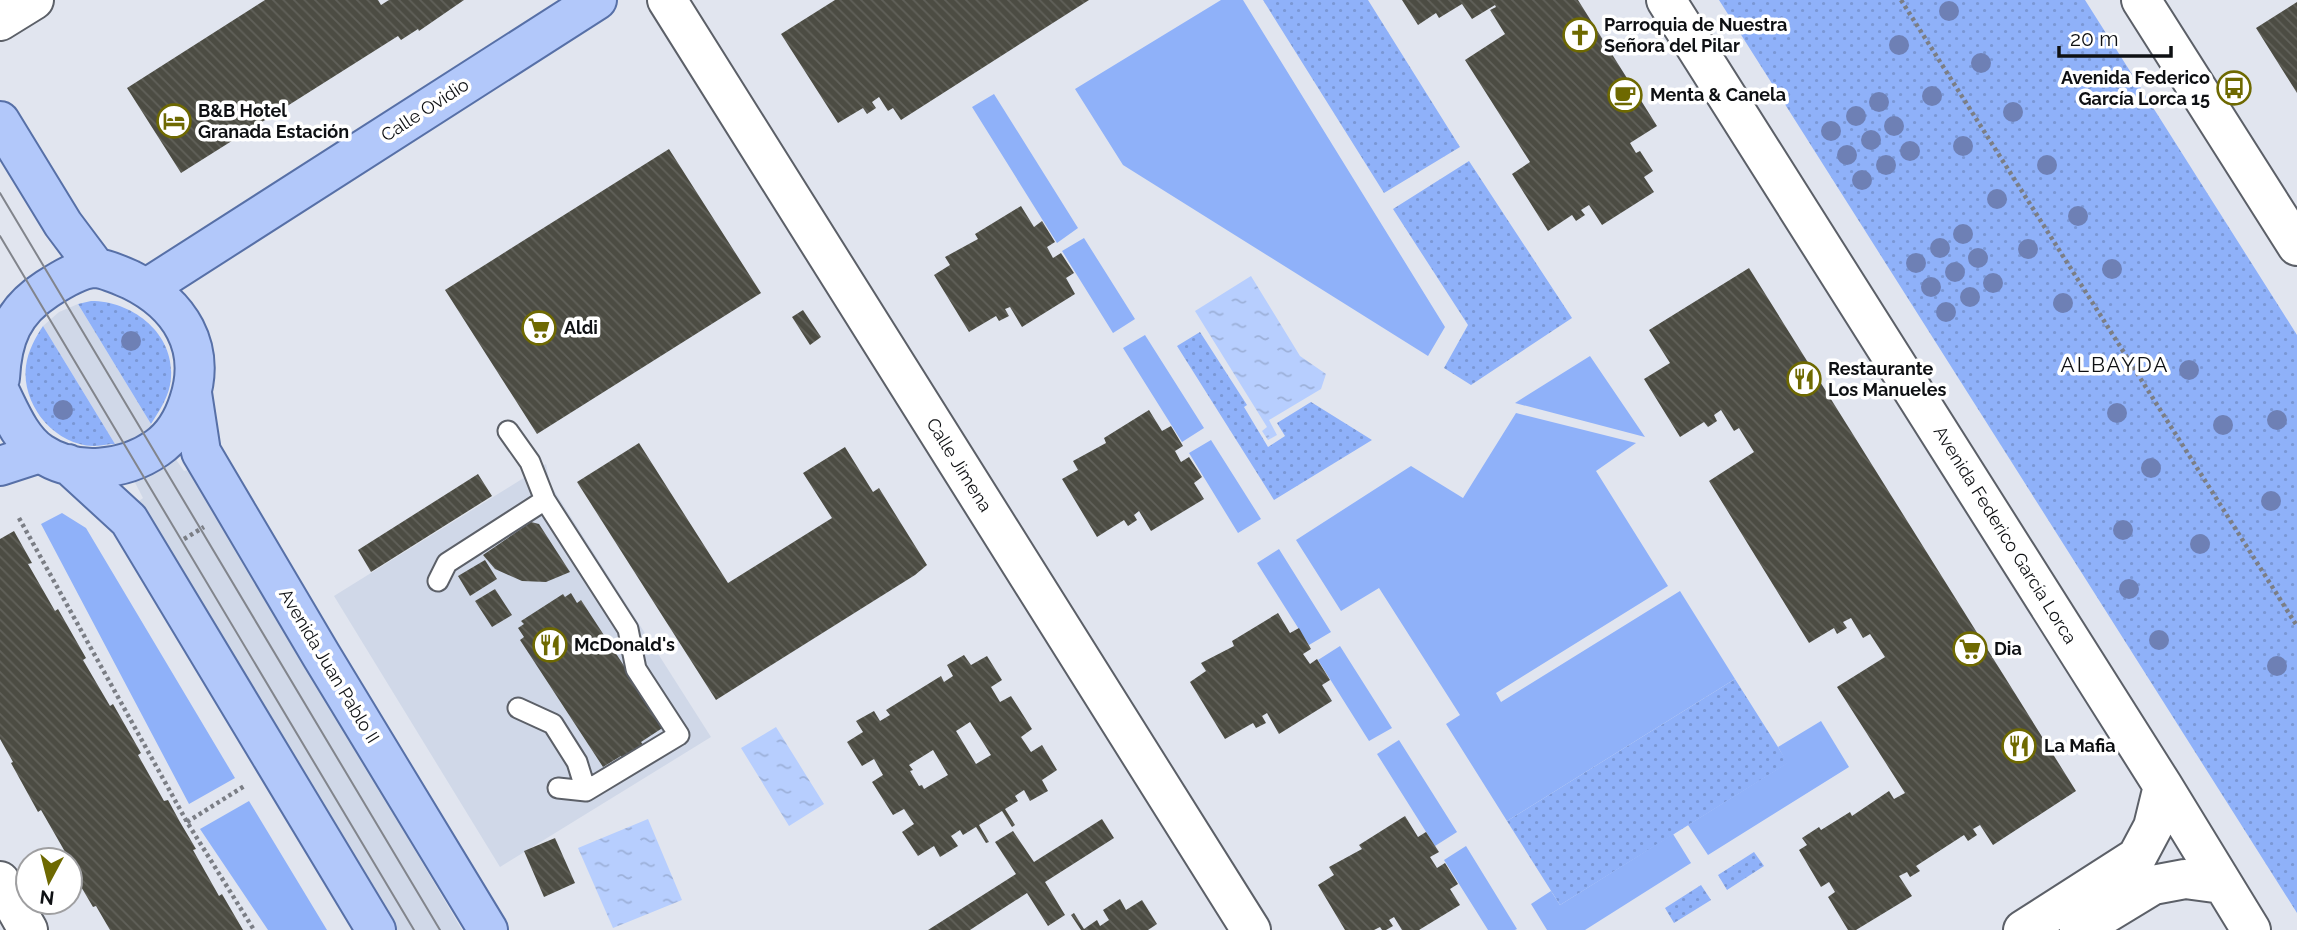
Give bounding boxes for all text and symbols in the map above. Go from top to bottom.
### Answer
place label: Parroquia de Nuestra Señora del Pilar [1604,14,1787,56]
scale bar [2059,14,2171,58]
church icon: Parroquia de Nuestra Señora del Pilar [1561,16,1599,54]
text: 20 m [2070,26,2118,51]
place label: Avenida Federico García Lorca 15 [2061,67,2210,109]
bus stop icon: Avenida Federico García Lorca 15 [2215,69,2253,107]
street label: Calle Ovidio [377,73,473,146]
cafe icon: Menta & Canela [1606,76,1644,114]
place label: Menta & Canela [1650,84,1786,105]
place label: B&B Hotel Granada Estación [198,100,349,142]
hotel icon: B&B Hotel Granada Estación [155,102,193,140]
supermarket icon: Aldi [520,309,558,347]
place label: Aldi [564,317,598,338]
district label: ALBAYDA [2061,352,2170,377]
place label: Restaurante Los Manueles [1828,358,1947,400]
restaurant icon: Restaurante Los Manueles [1785,360,1823,398]
street label: Calle Jimena [922,414,997,516]
street label: Avenida Federico García Lorca [1930,422,2081,647]
street label: Avenida Juan Pablo II [275,585,384,747]
restaurant icon: McDonald's [531,626,569,664]
supermarket icon: Dia [1951,630,1989,668]
place label: McDonald's [574,634,675,655]
place label: Dia [1994,638,2022,659]
restaurant icon: La Mafia [2000,727,2038,765]
place label: La Mafia [2044,735,2115,756]
north arrow [14,846,84,916]
text: N [38,886,55,910]

